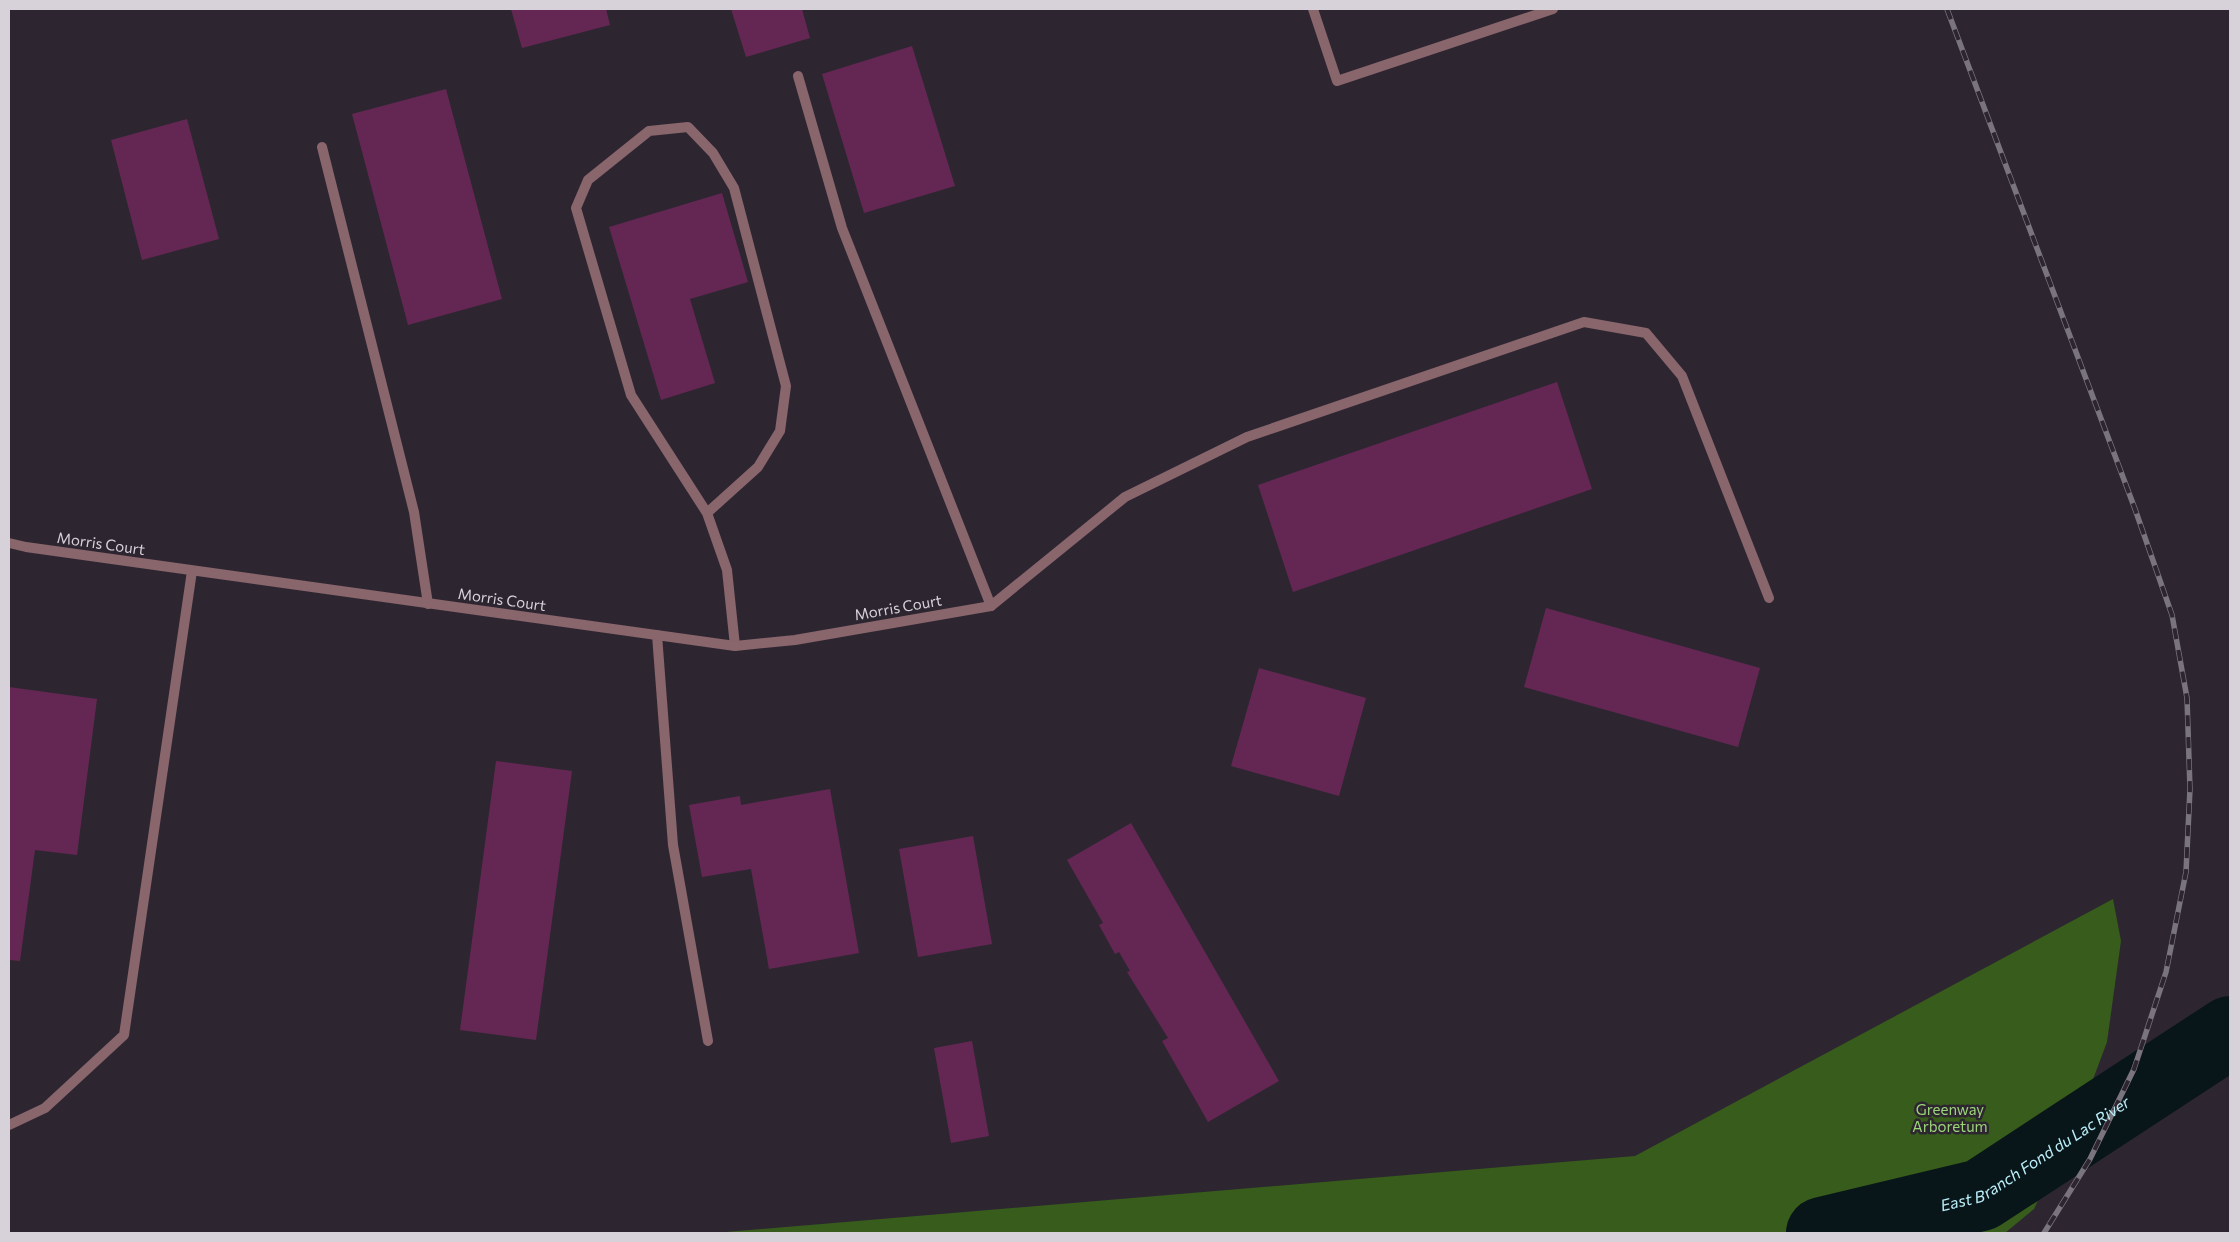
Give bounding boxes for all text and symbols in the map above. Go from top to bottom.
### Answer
street label: Morris Court [56,528,146,558]
street label: Morris Court [457,584,547,614]
street label: Morris Court [853,590,943,624]
water label: East Branch Fond du Lac River [1938,1091,2133,1214]
park label: Greenway Arboretum [1912,1100,1988,1135]

